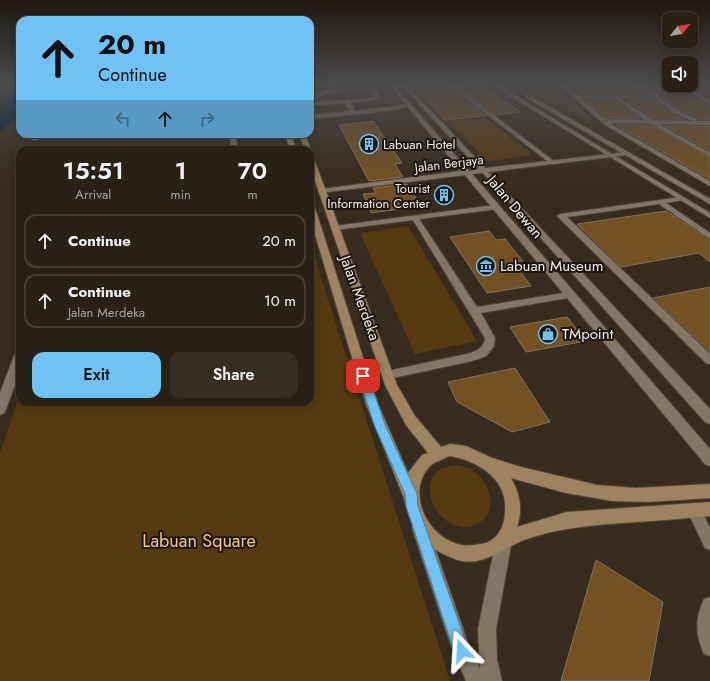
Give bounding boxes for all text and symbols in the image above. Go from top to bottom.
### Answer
north arrow [662,12,698,48]
map controls [662,12,698,92]
text: 20 m [98,24,166,65]
icon: ahead [32,32,84,84]
button: sound [662,56,698,92]
text: Continue [98,62,167,88]
icon: left [112,108,134,130]
icon: ahead [154,108,176,130]
icon: right [196,108,218,130]
building icon: Labuan Hotel [358,133,380,155]
place label: Labuan Hotel [383,135,456,154]
street label: Jalan Berjaya [412,150,485,177]
text: 15:51 [63,153,124,188]
text: 1 [175,153,187,188]
text: 70 [238,153,267,188]
street label: Jalan Dewan [481,169,548,244]
place label: Tourist Information Center [327,179,431,213]
building icon: Tourist Information Center [433,184,455,206]
text: Arrival [75,185,111,204]
text: min [171,185,191,204]
text: m [247,185,258,204]
icon: ahead [34,230,56,252]
text: Continue [68,230,131,252]
text: 20 m [262,230,296,252]
street label: Jalan Merdeka [334,251,386,344]
museum icon: Labuan Museum [475,255,497,277]
place label: Labuan Museum [500,255,603,277]
text: Continue [68,281,131,303]
icon: ahead [34,290,56,312]
text: 10 m [264,290,296,312]
text: Jalan Merdeka [68,303,145,322]
shop icon: TMpoint [537,323,559,345]
place label: TMpoint [562,323,614,345]
button: Exit [32,352,161,398]
button: Share [169,352,298,398]
pin [346,359,380,393]
icon: arrive [352,365,374,387]
park label: Labuan Square [142,528,256,554]
position arrow [441,630,483,672]

